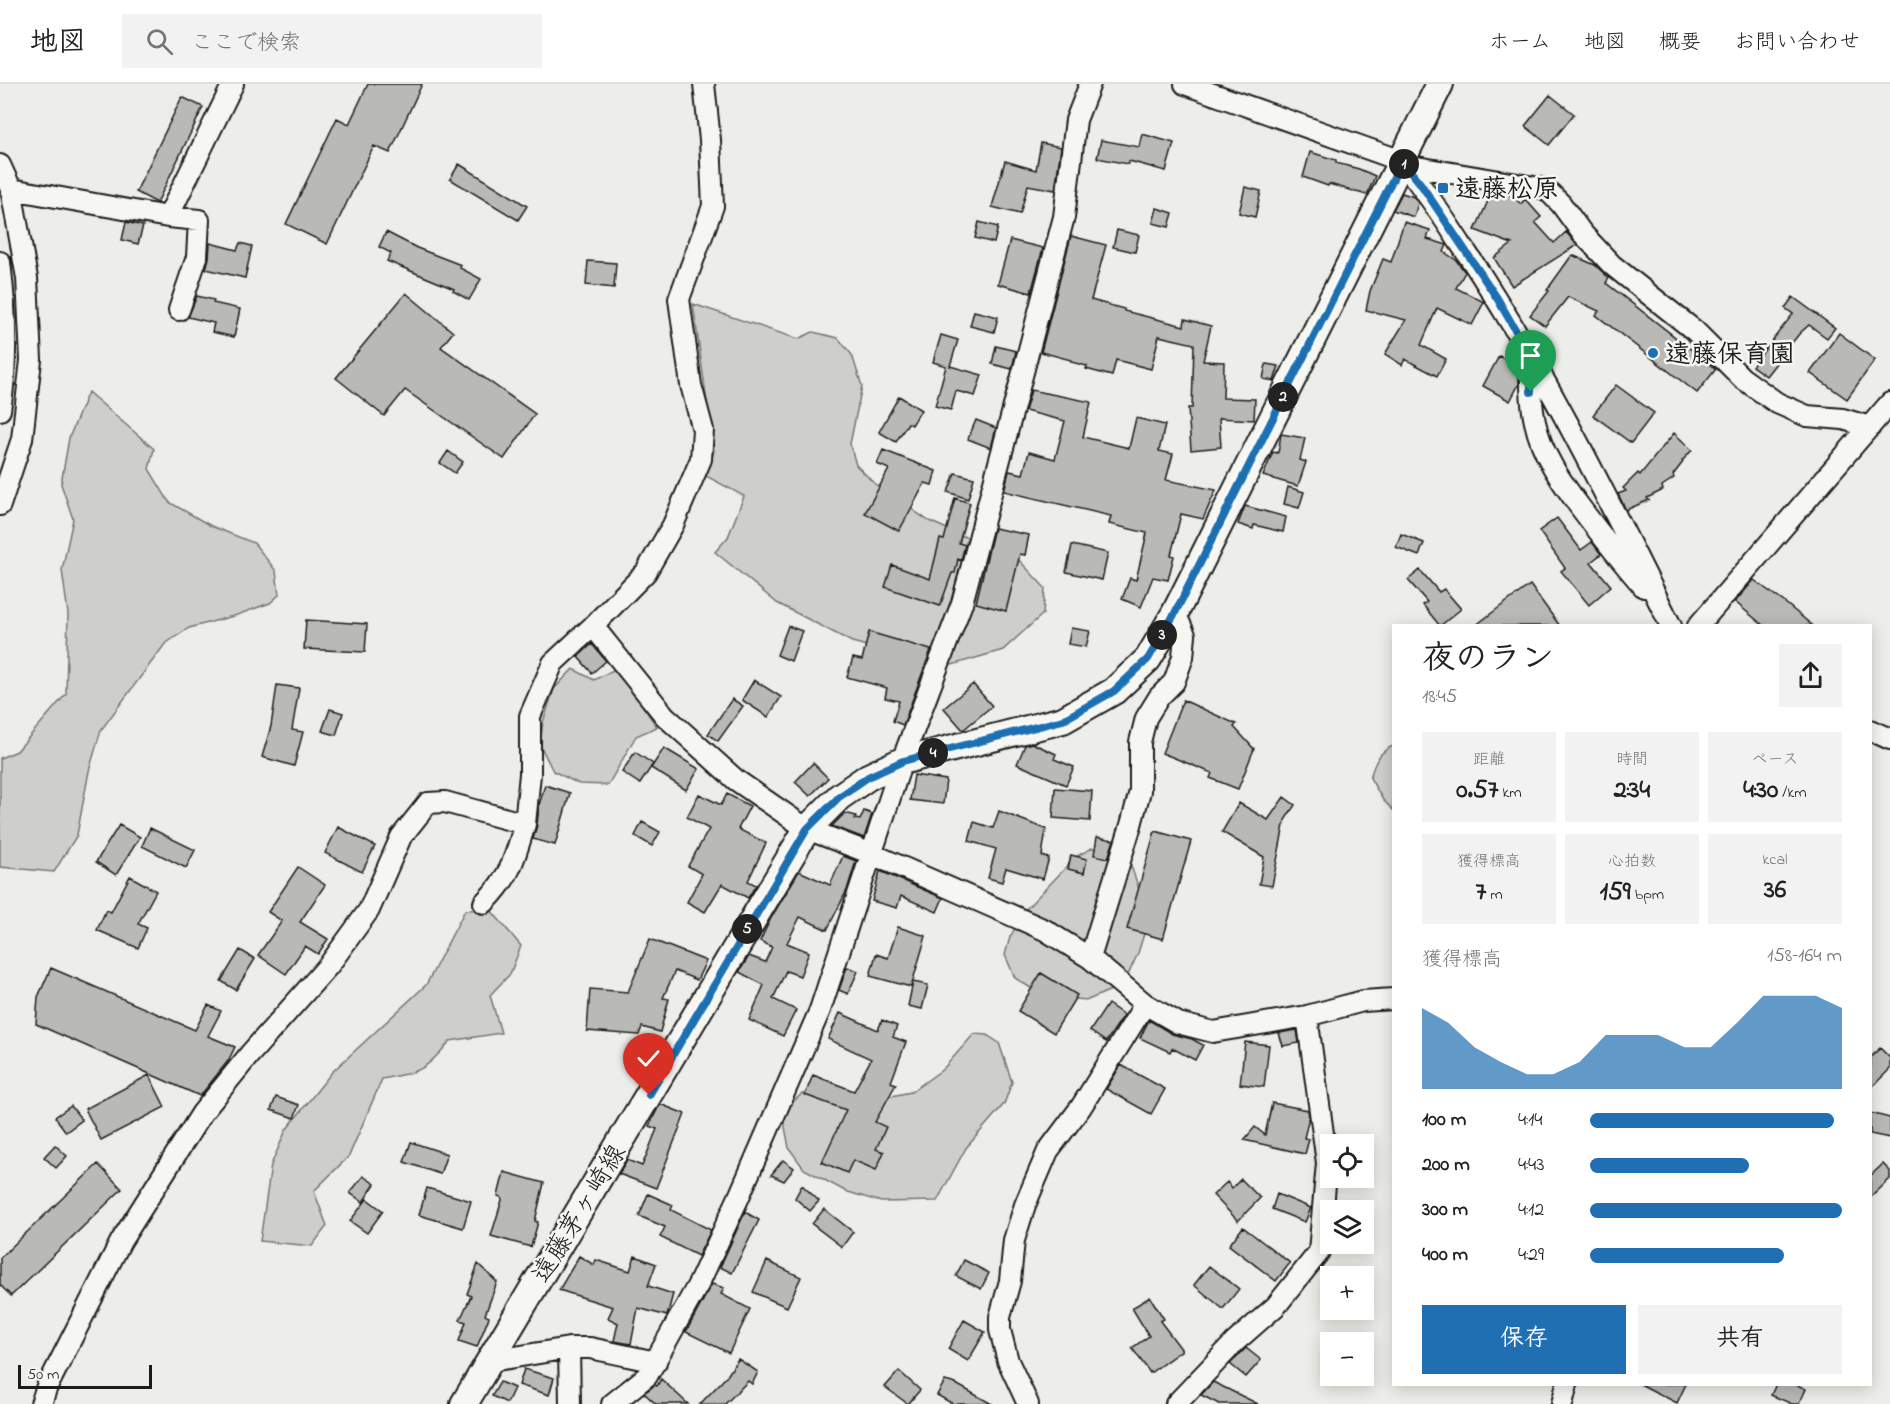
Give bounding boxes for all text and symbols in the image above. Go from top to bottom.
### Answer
search box [122,14,542,68]
text: 地図 [30,23,86,64]
icon: search [143,25,176,58]
text: ここで検索 [191,28,301,60]
text: ホーム [1489,28,1551,58]
text: 地図 [1584,28,1626,58]
text: 概要 [1659,28,1701,58]
text: お問い合わせ [1734,28,1860,58]
pin: 1 [1389,149,1419,179]
text: 1 [1401,152,1407,176]
place label: 遠藤松原 [1455,172,1559,210]
marker: 遠藤松原 [1436,181,1450,195]
pin [1505,330,1556,392]
place label: 遠藤保育園 [1665,337,1795,375]
icon: arrive [1514,339,1547,372]
marker: 遠藤保育園 [1646,346,1660,360]
pin: 2 [1268,382,1298,412]
text: 2 [1279,385,1287,409]
pin: 3 [1147,620,1177,650]
text: 3 [1159,623,1165,647]
text: 夜のラン [1422,636,1554,684]
button: share [1779,644,1842,707]
text: 18:45 [1422,683,1457,712]
pin: 4 [918,738,948,768]
text: 4 [930,741,936,765]
text: 距離 [1473,748,1505,772]
text: 時間 [1616,748,1648,772]
text: ペース [1751,748,1799,772]
text: 0.57 [1456,772,1498,810]
text: 2:34 [1614,772,1650,810]
text: 4:30 [1743,772,1778,810]
text: km [1498,781,1522,805]
text: /km [1778,781,1807,805]
text: kcal [1762,848,1788,872]
text: 獲得標高 [1457,850,1521,874]
text: 心拍数 [1608,850,1656,874]
text: 36 [1764,872,1786,910]
text: 7 [1475,874,1486,912]
text: 159 [1600,874,1631,912]
text: m [1486,883,1503,907]
text: bpm [1631,883,1664,907]
pin: 5 [732,914,762,944]
text: 5 [742,917,752,941]
text: 158–164 m [1767,942,1842,971]
text: 獲得標高 [1422,946,1502,975]
pin [623,1033,674,1095]
icon: check [632,1042,665,1075]
text: 100 m [1422,1106,1466,1135]
text: 4:14 [1518,1106,1543,1135]
map controls [1320,1134,1374,1386]
button: locate [1320,1134,1374,1188]
street label: 遠藤茅ヶ崎線 [524,1138,637,1291]
text: 200 m [1422,1151,1470,1180]
text: 4:43 [1518,1151,1544,1180]
text: 300 m [1422,1196,1468,1225]
text: 4:12 [1518,1196,1544,1225]
button: layers [1320,1200,1374,1254]
text: 400 m [1422,1241,1468,1270]
text: 4:29 [1518,1241,1544,1270]
button: + [1320,1266,1374,1320]
button: 保存 [1422,1305,1626,1374]
button: 共有 [1638,1305,1842,1374]
button: − [1320,1332,1374,1386]
scale bar [18,1362,152,1390]
text: 50 m [27,1363,59,1387]

